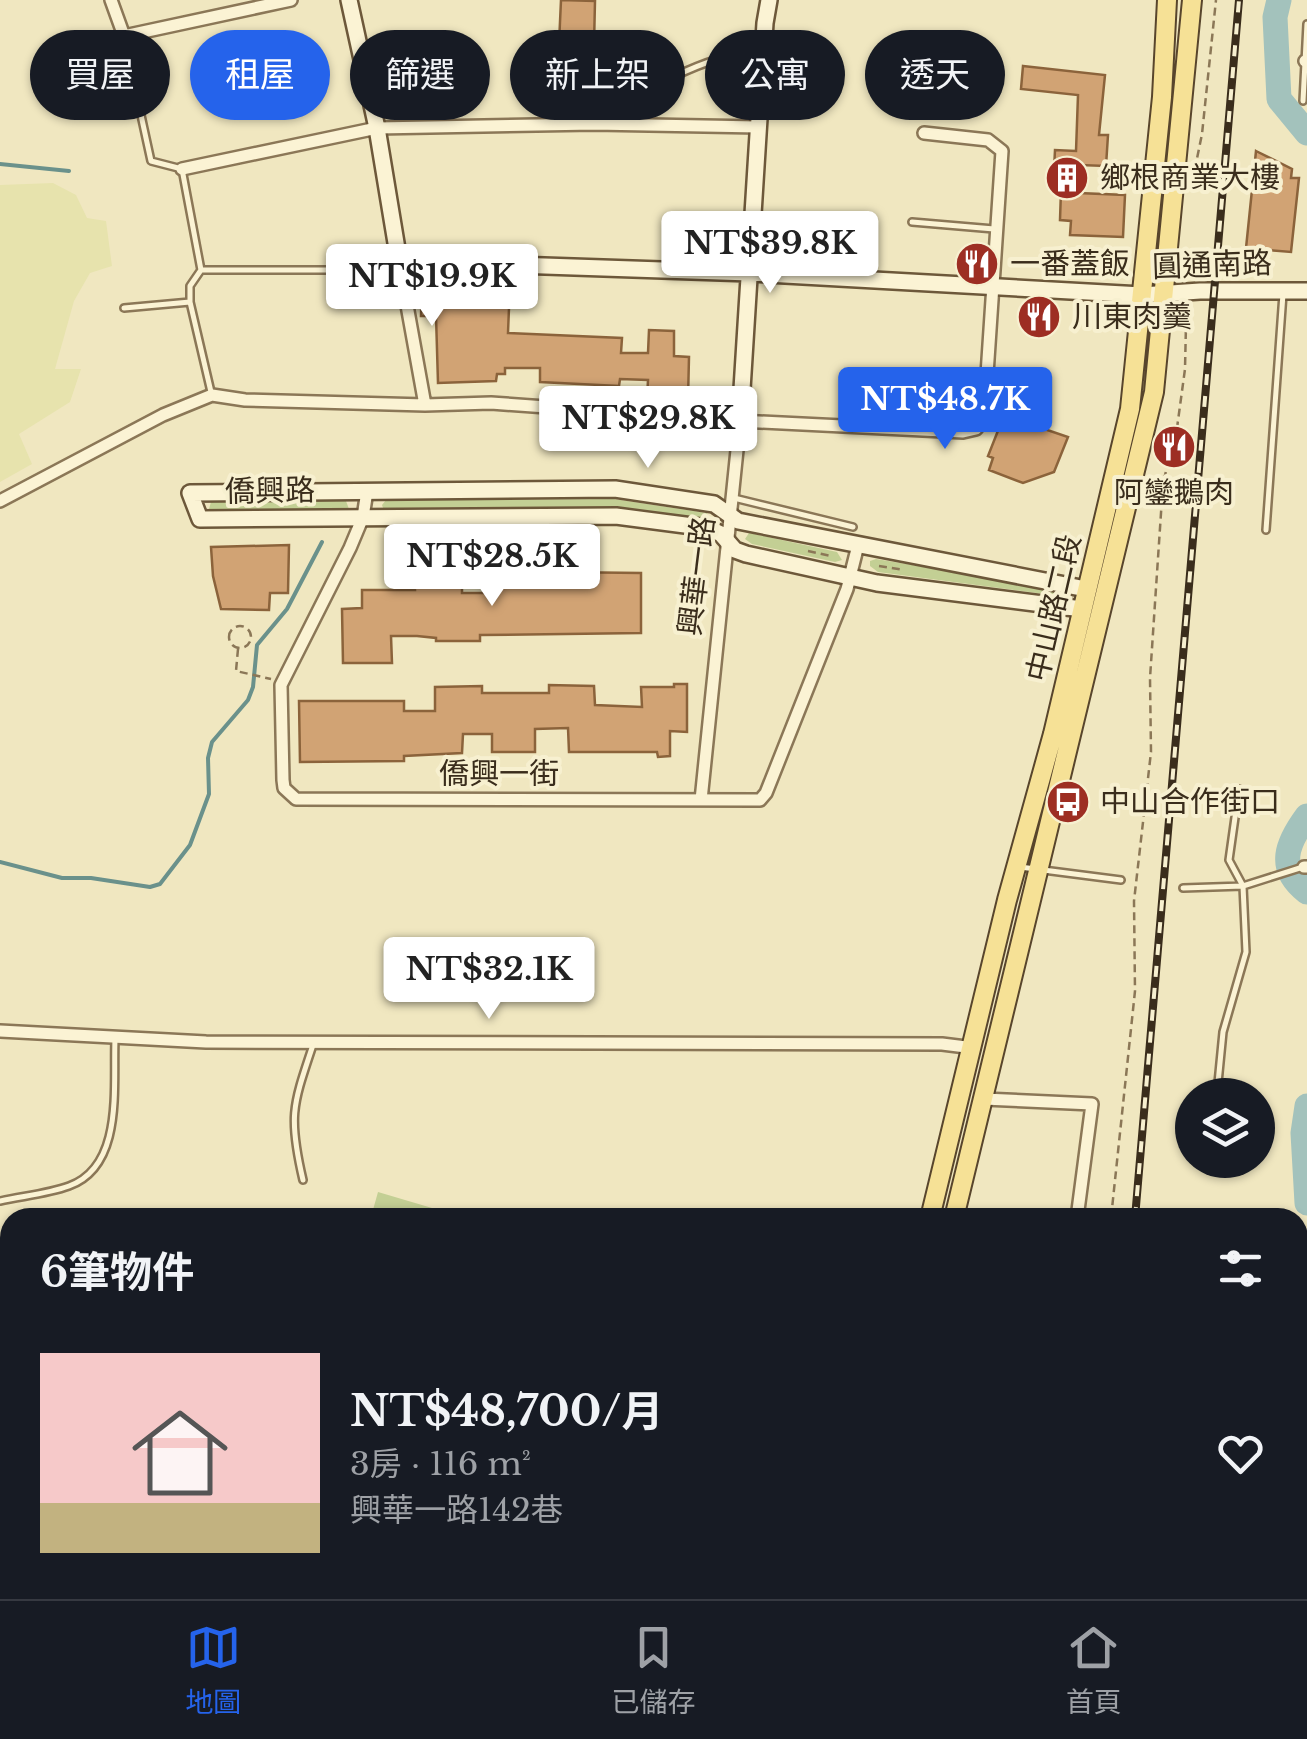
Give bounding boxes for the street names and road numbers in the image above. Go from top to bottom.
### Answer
street label: 圓通南路 [1151,244,1273,285]
street label: 僑興路 [225,471,315,510]
street label: 興華一路 [671,514,722,638]
street label: 中山路二段 [1019,531,1088,685]
street label: 僑興一街 [439,755,559,792]

